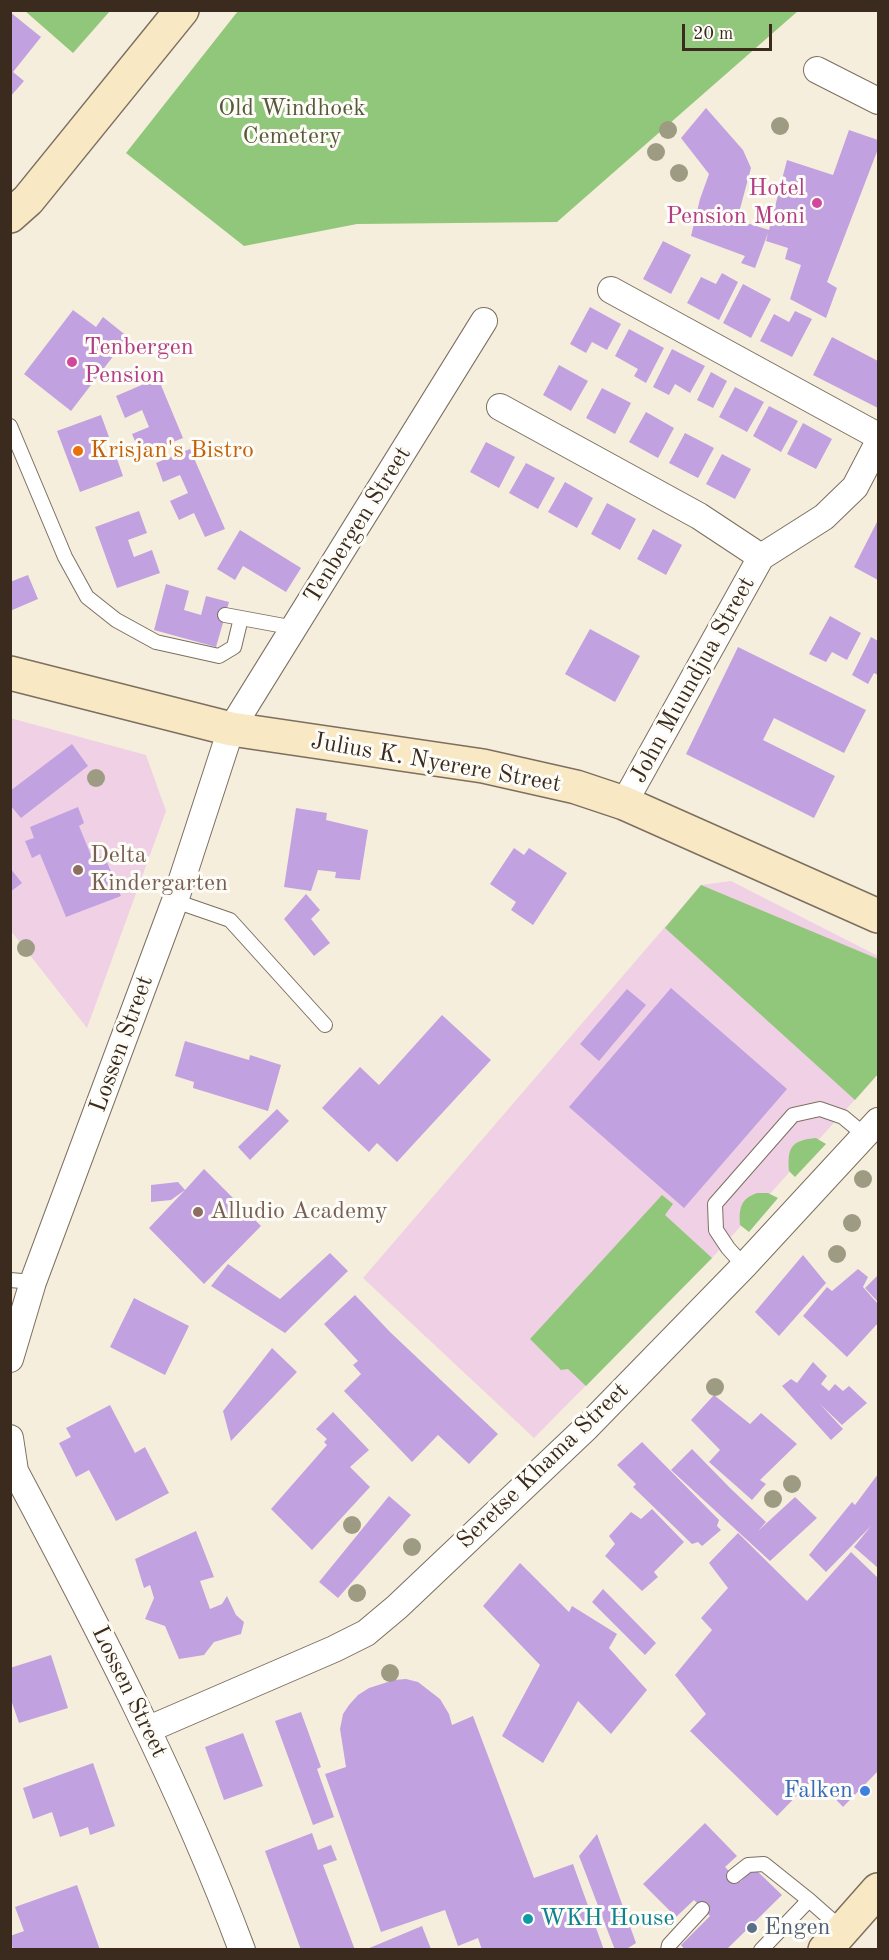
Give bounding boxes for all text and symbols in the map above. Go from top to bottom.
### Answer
scale bar [685,12,775,50]
text: 20 m [693,25,733,43]
park label: Old Windhoek Cemetery [218,95,366,151]
place label: Hotel Pension Moni [666,175,805,231]
marker: Hotel Pension Moni [810,196,824,210]
place label: Tenbergen Pension [84,334,194,390]
marker: Tenbergen Pension [65,355,79,369]
place label: Krisjan's Bistro [90,437,254,465]
street label: Tenbergen Street [298,441,418,609]
marker: Krisjan's Bistro [71,444,85,458]
street label: John Muundjua Street [624,572,762,788]
street label: Julius K. Nyerere Street [309,727,563,799]
place label: Delta Kindergarten [90,842,228,898]
marker: Delta Kindergarten [71,863,85,877]
street label: Lossen Street [84,972,160,1116]
place label: Alludio Academy [210,1198,388,1226]
marker: Alludio Academy [191,1205,205,1219]
street label: Seretse Khama Street [451,1377,635,1555]
street label: Lossen Street [85,1621,173,1763]
place label: Falken [783,1777,853,1805]
marker: Falken [858,1784,872,1798]
place label: WKH House [540,1905,674,1933]
marker: WKH House [521,1912,535,1926]
place label: Engen [764,1914,830,1942]
marker: Engen [745,1921,759,1935]

